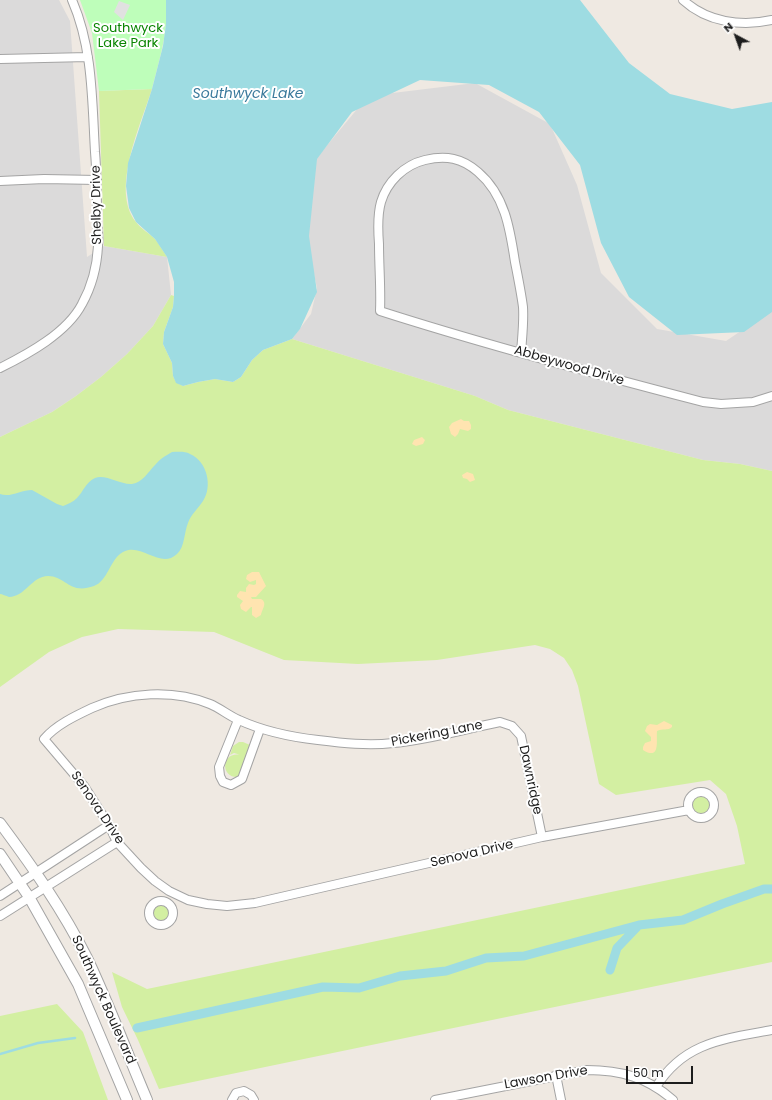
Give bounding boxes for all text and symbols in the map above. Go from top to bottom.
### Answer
north arrow [716,16,756,56]
text: N [720,18,737,36]
park label: Southwyck Lake Park [93,21,163,52]
water label: Southwyck Lake [193,86,303,102]
street label: Shelby Drive [89,165,105,245]
street label: Abbeywood Drive [512,343,626,389]
street label: Pickering Lane [390,717,484,751]
street label: Dawnridge [515,744,545,816]
street label: Senova Drive [67,769,127,847]
street label: Senova Drive [429,837,515,871]
street label: Southwyck Boulevard [68,933,138,1067]
scale bar [628,1058,695,1084]
street label: Lawson Drive [503,1063,589,1093]
text: 50 m [633,1064,664,1081]

